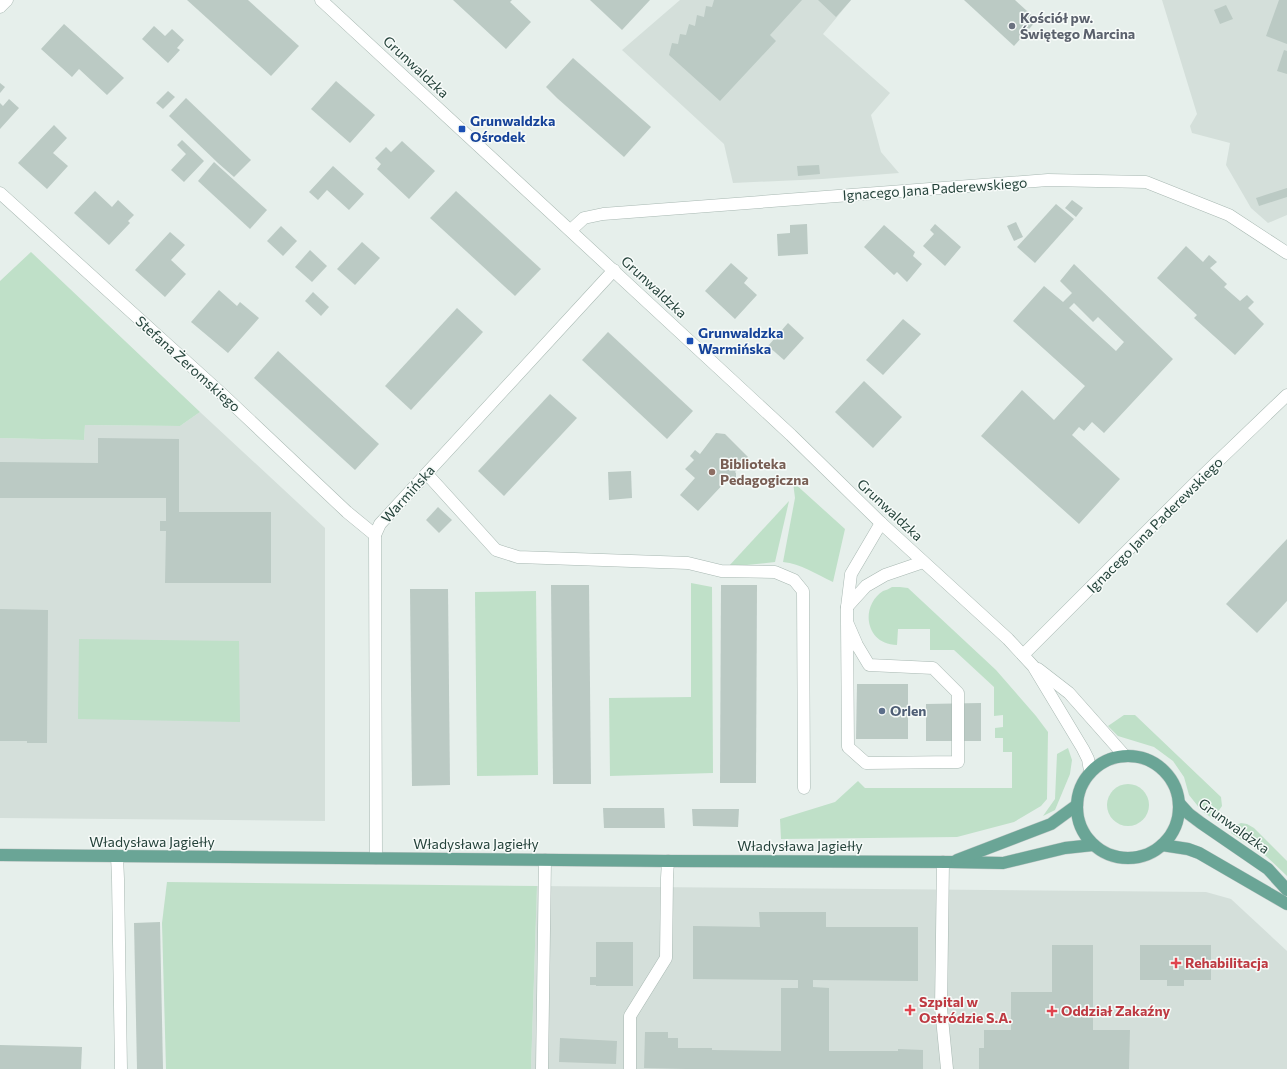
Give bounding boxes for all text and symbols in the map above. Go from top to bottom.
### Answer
place label: Kościół pw. Świętego Marcina [1020,9,1135,42]
marker: Kościół pw. Świętego Marcina [1007,21,1017,31]
street label: Grunwaldzka [380,32,453,101]
place label: Grunwaldzka Ośrodek [470,112,555,145]
marker: Grunwaldzka Ośrodek [457,124,467,134]
street label: Ignacego Jana Paderewskiego [842,174,1028,203]
street label: Grunwaldzka [618,252,691,321]
street label: Stefana Żeromskiego [132,312,244,415]
place label: Grunwaldzka Warmińska [698,324,783,357]
marker: Grunwaldzka Warmińska [685,336,695,346]
street label: Ignacego Jana Paderewskiego [1083,453,1226,596]
place label: Biblioteka Pedagogiczna [720,455,809,488]
street label: Warmińska [377,461,438,526]
marker: Biblioteka Pedagogiczna [707,467,717,477]
street label: Grunwaldzka [854,475,927,544]
place label: Orlen [890,702,926,719]
marker: Orlen [877,706,887,716]
street label: Grunwaldzka [1196,794,1273,857]
street label: Władysława Jagiełły [89,833,215,850]
street label: Władysława Jagiełły [413,835,539,852]
street label: Władysława Jagiełły [737,837,863,854]
place label: Rehabilitacja [1185,954,1268,971]
marker: Rehabilitacja [1170,957,1182,969]
place label: Szpital w Ostródzie S.A. [919,993,1012,1026]
place label: Oddział Zakaźny [1061,1002,1170,1019]
marker: Szpital w Ostródzie S.A. [904,1004,916,1016]
marker: Oddział Zakaźny [1046,1005,1058,1017]

